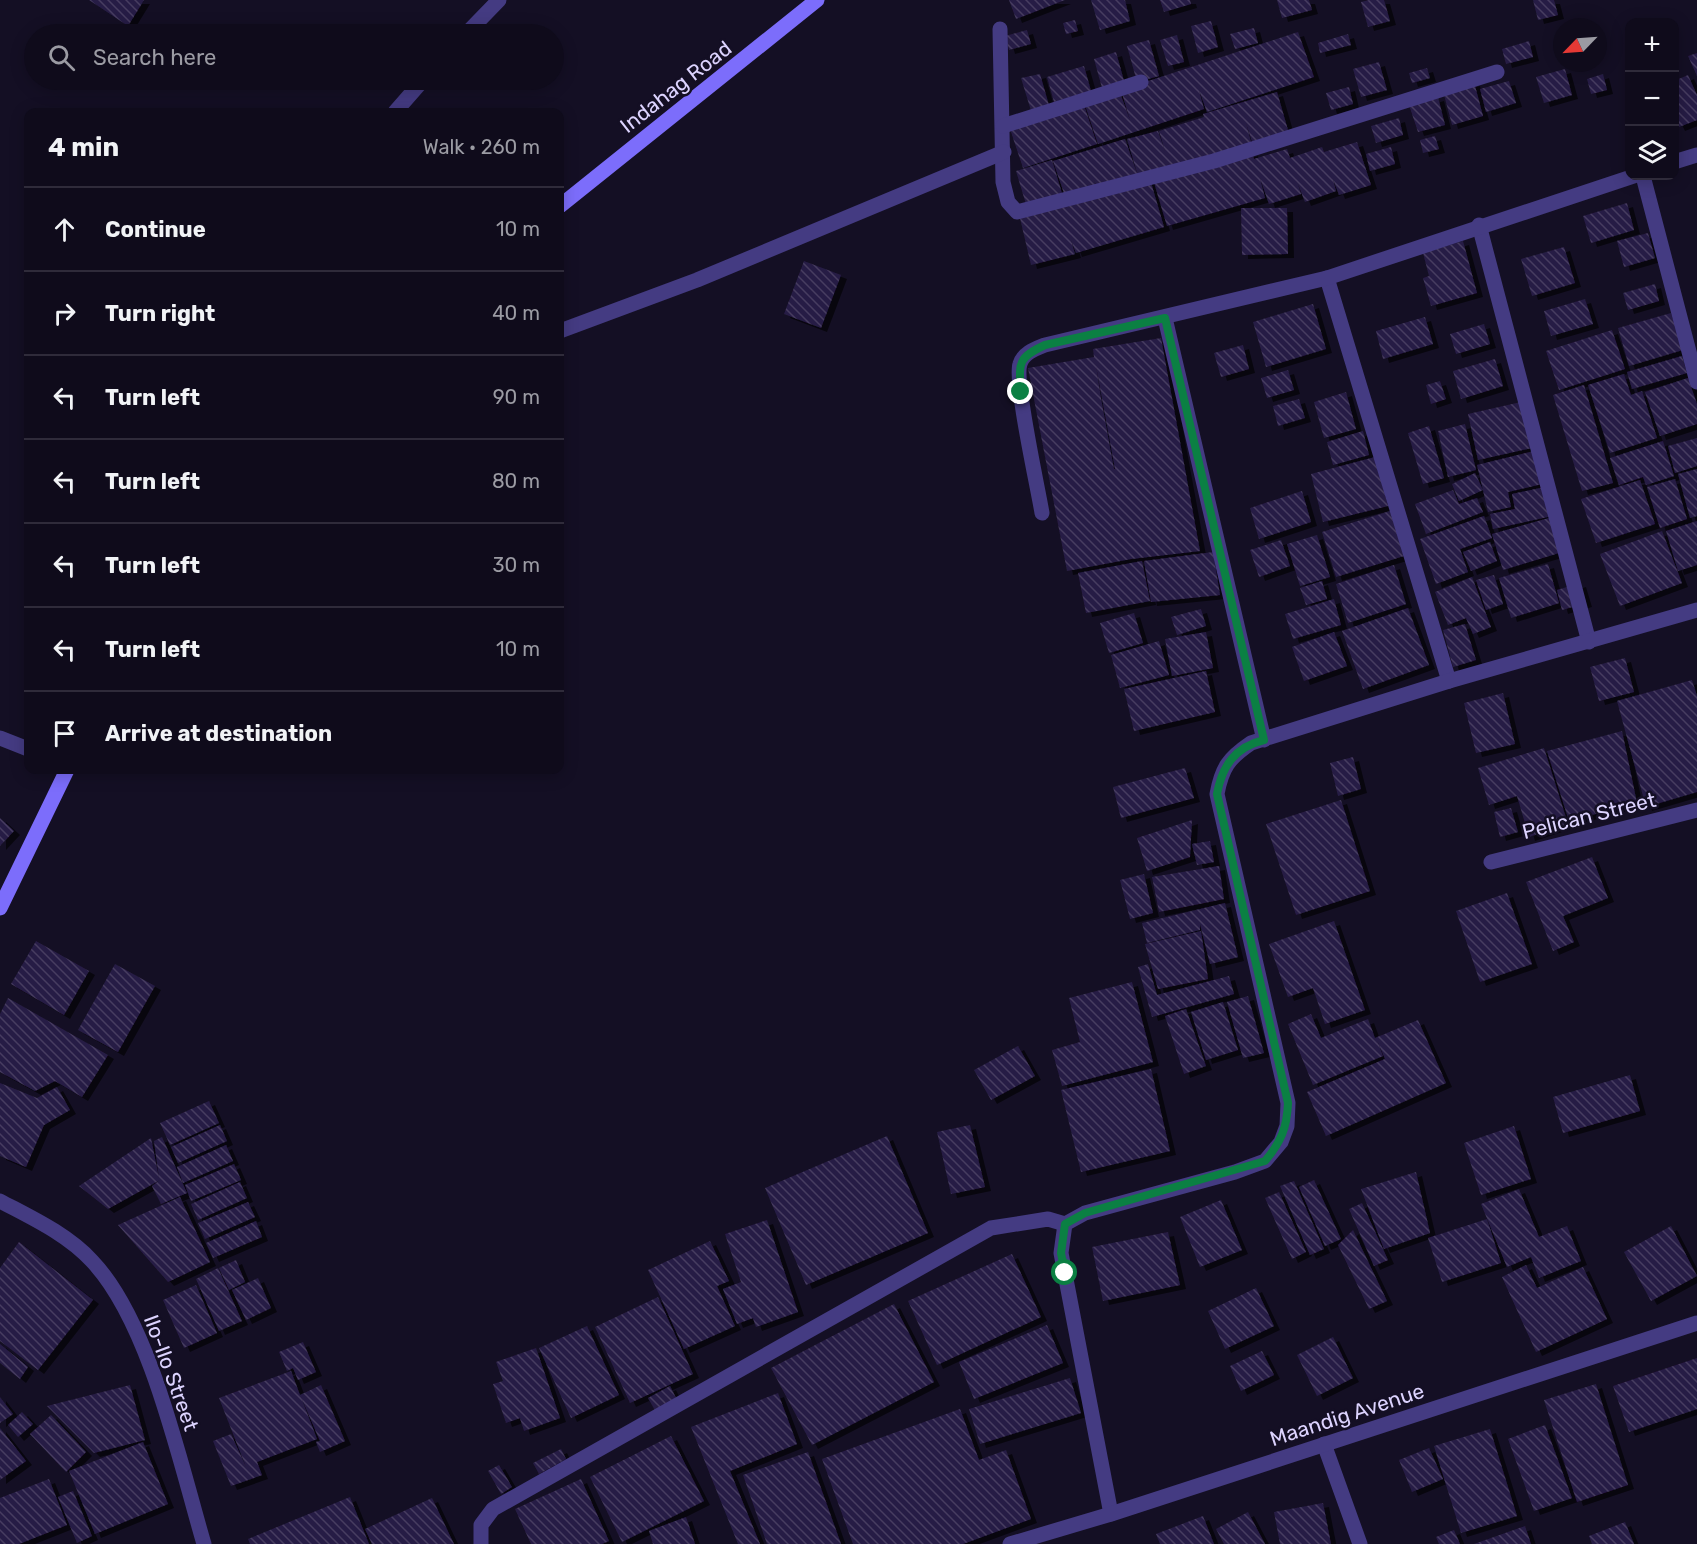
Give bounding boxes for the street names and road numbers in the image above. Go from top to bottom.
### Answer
street label: Indahag Road [615,35,736,138]
street label: Pelican Street [1519,787,1658,844]
street label: Ilo-Ilo Street [139,1311,204,1434]
street label: Maandig Avenue [1266,1378,1427,1451]

